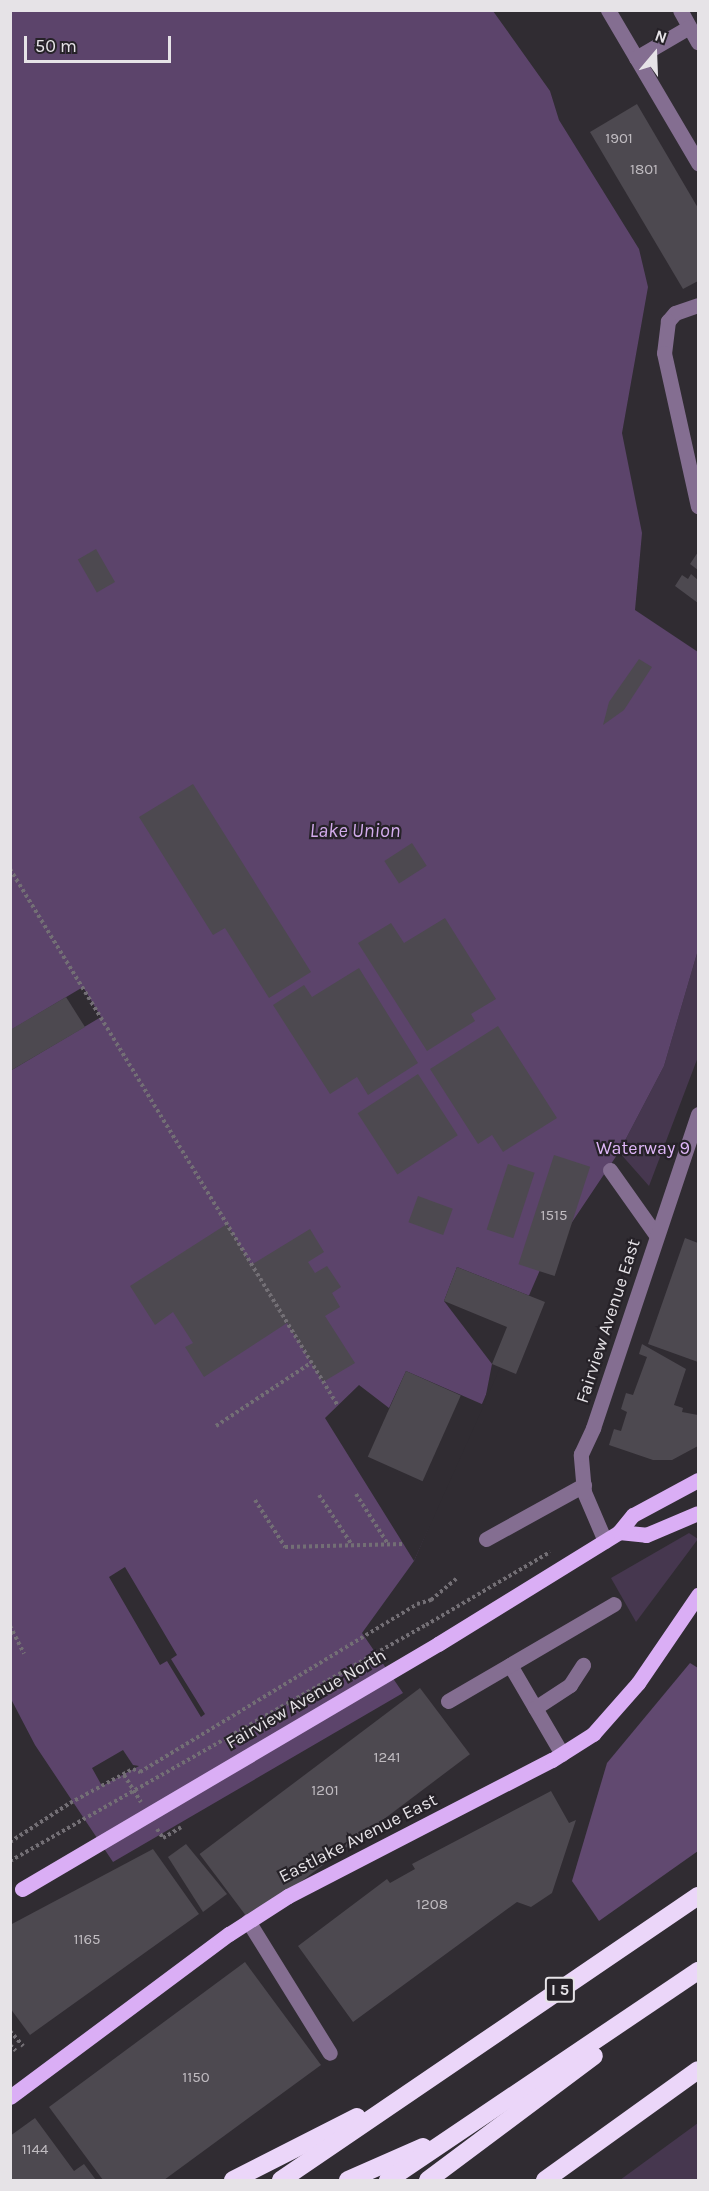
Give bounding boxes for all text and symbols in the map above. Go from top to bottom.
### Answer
scale bar [27,24,174,62]
north arrow [625,24,685,84]
text: N [652,26,670,47]
text: 50 m [35,35,77,57]
house number: 1901 [605,130,633,148]
house number: 1801 [630,161,658,179]
water label: Lake Union [310,818,400,842]
park label: Waterway 9 [596,1137,690,1159]
house number: 1515 [541,1207,567,1225]
street label: Fairview Avenue East [571,1236,645,1406]
street label: Fairview Avenue North [222,1644,390,1754]
house number: 1241 [374,1749,400,1767]
house number: 1201 [311,1782,339,1800]
street label: Eastlake Avenue East [275,1789,441,1887]
house number: 1208 [416,1896,448,1914]
house number: 1165 [74,1931,100,1949]
road number: I 5 [544,1977,576,2003]
house number: 1150 [182,2069,210,2087]
house number: 1144 [22,2141,48,2159]

